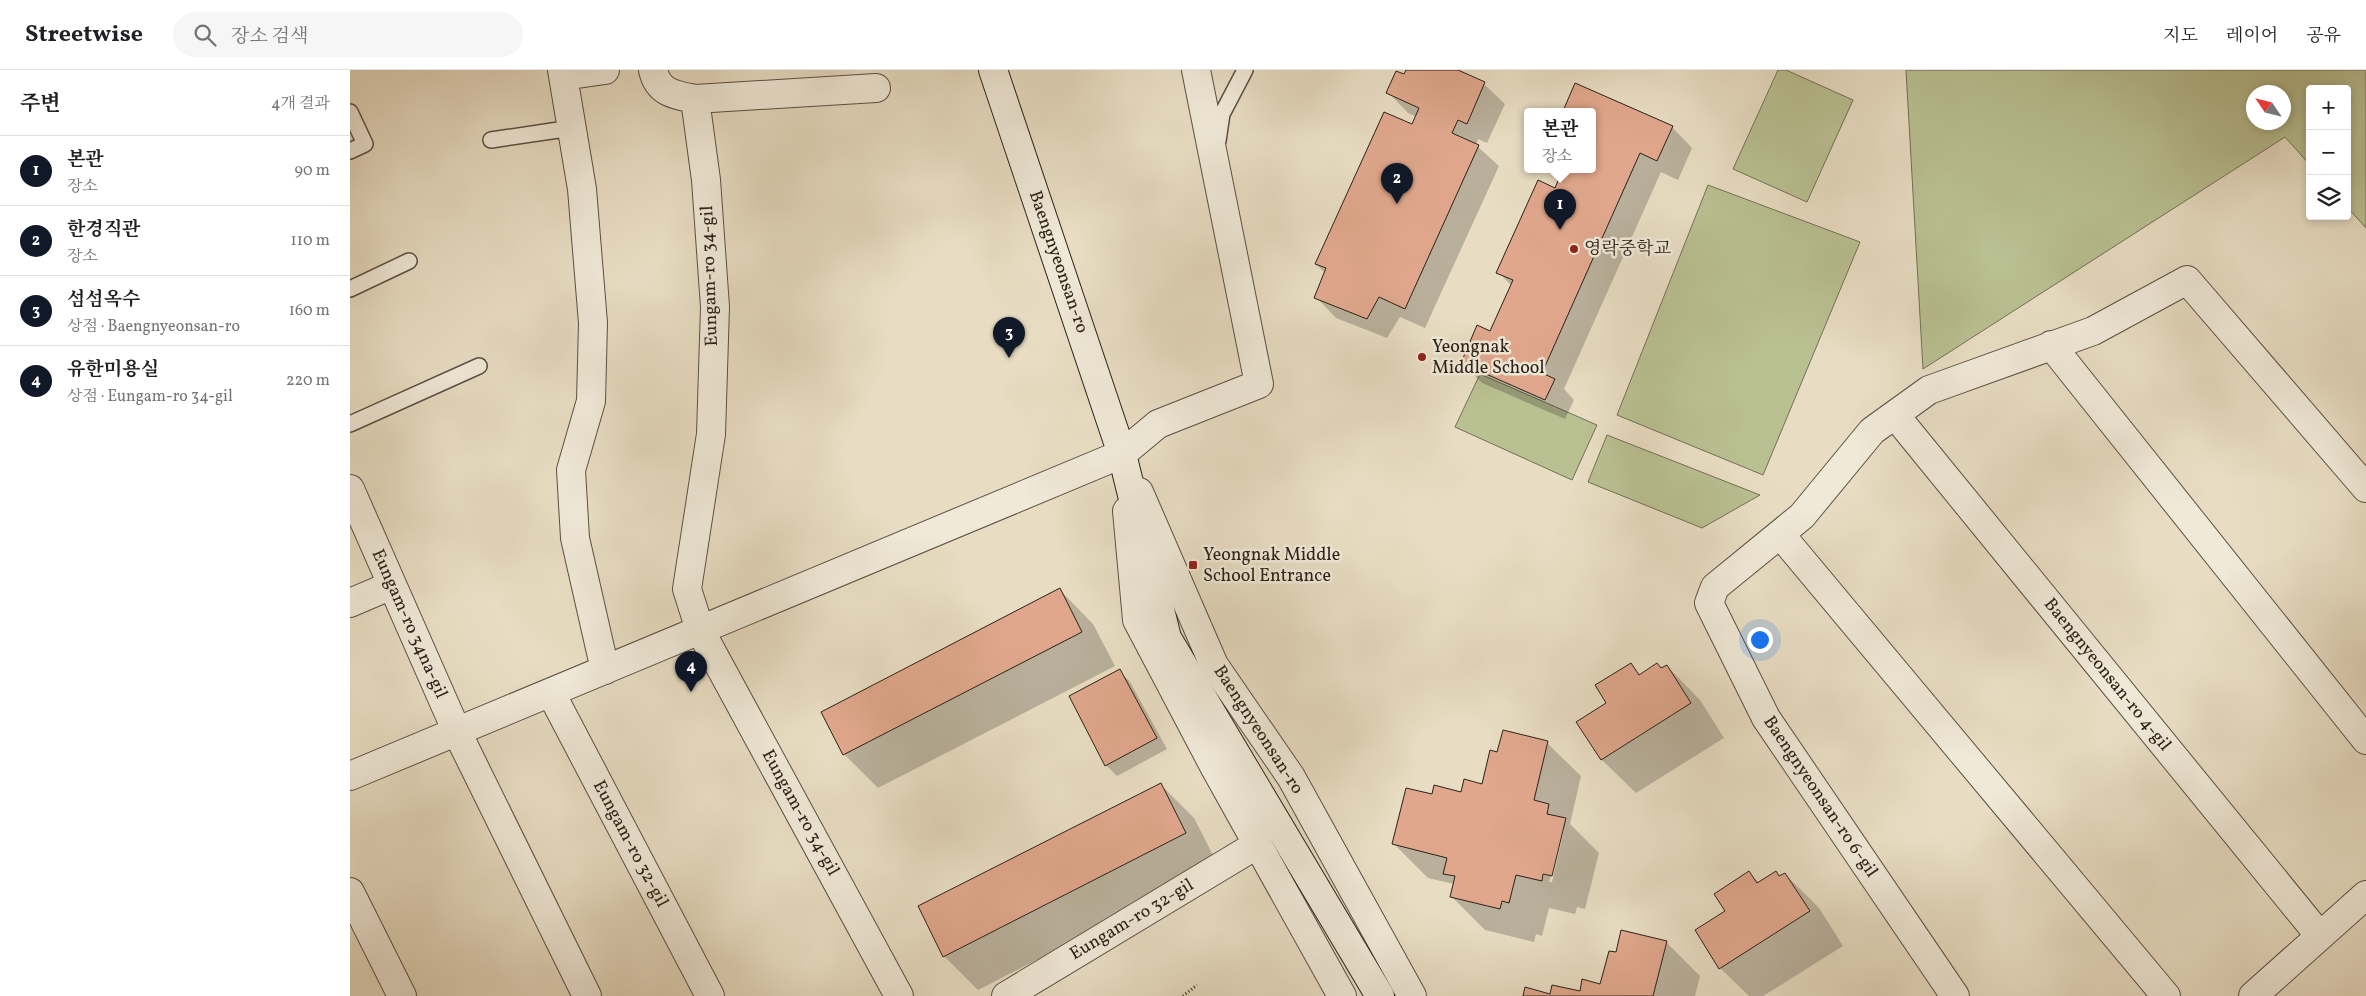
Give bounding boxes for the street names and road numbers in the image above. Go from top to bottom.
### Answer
street label: Baengnyeonsan-ro [1022,187,1094,337]
street label: Eungam-ro 34-gil [695,205,725,347]
street label: Eungam-ro 34na-gil [365,545,453,703]
street label: Baengnyeonsan-ro 4-gil [2037,593,2177,757]
street label: Baengnyeonsan-ro [1207,661,1309,799]
street label: Baengnyeonsan-ro 6-gil [1757,711,1883,883]
street label: Eungam-ro 34-gil [755,745,845,881]
street label: Eungam-ro 32-gil [586,776,674,912]
street label: Eungam-ro 32-gil [1065,873,1199,967]

